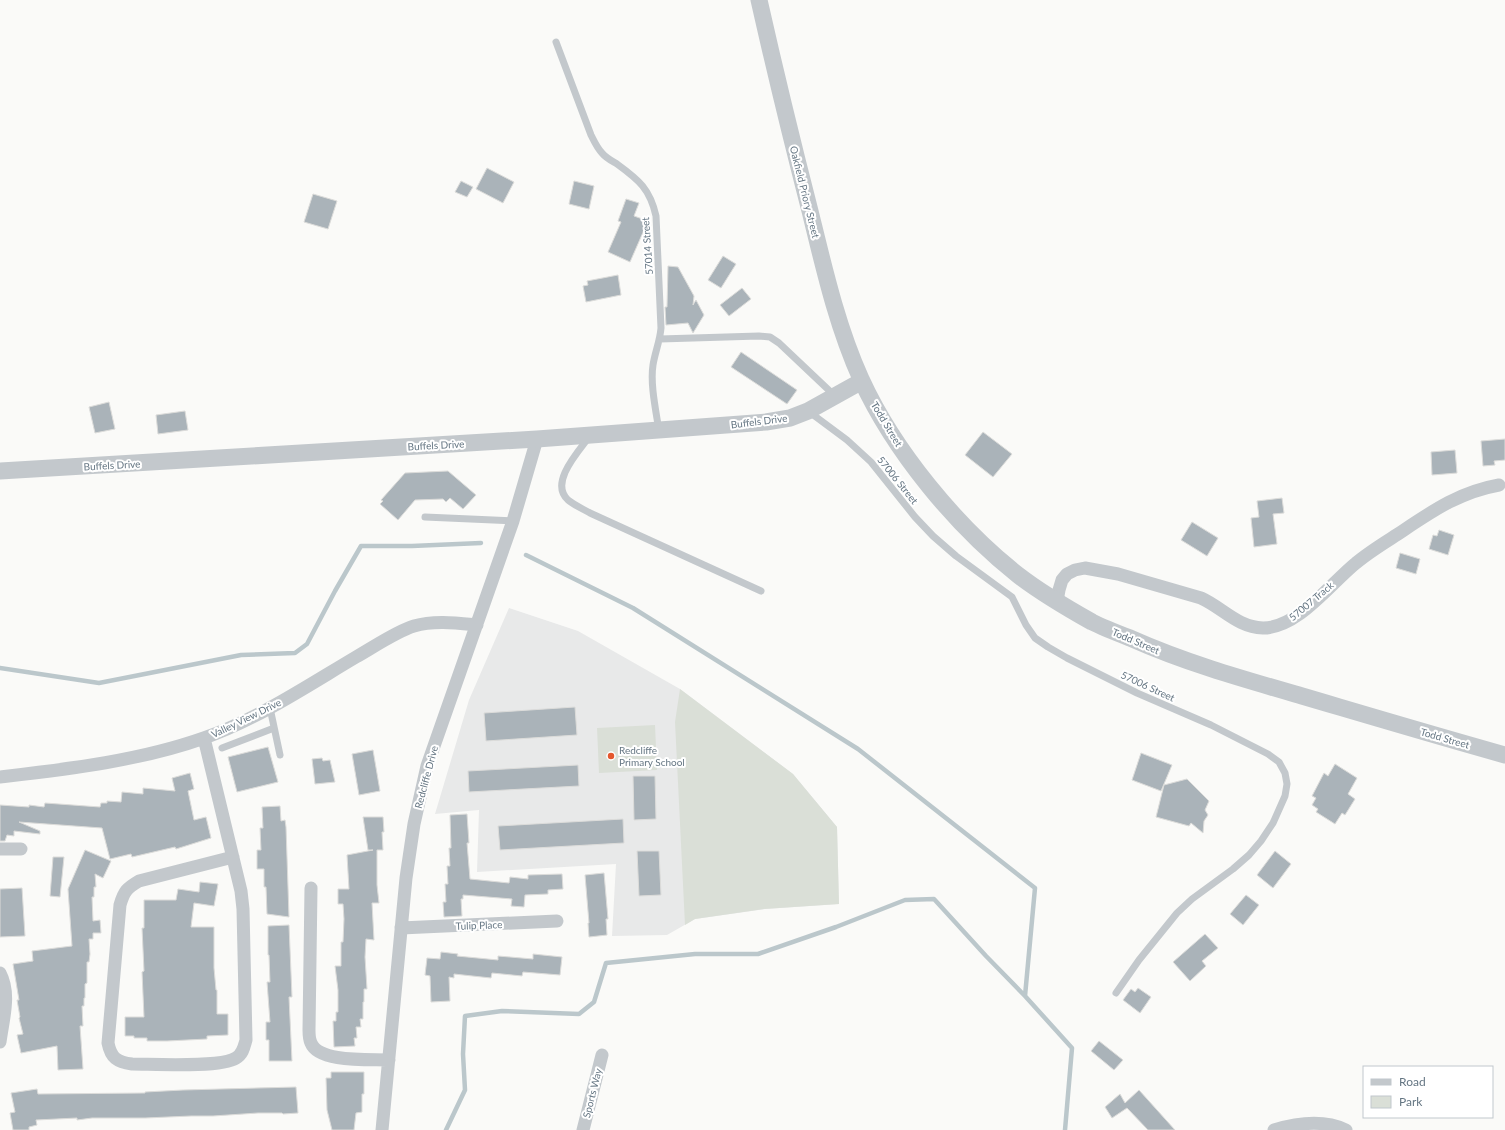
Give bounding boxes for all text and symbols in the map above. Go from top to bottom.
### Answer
street label: Oakfield Priory Street [788,145,822,240]
street label: 57014 Street [639,216,655,275]
street label: Todd Street [869,399,905,449]
street label: Buffels Drive [730,412,788,430]
street label: Buffels Drive [407,438,465,452]
street label: 57006 Street [875,454,921,507]
street label: Buffels Drive [83,458,141,472]
street label: 57007 Track [1286,578,1336,623]
street label: Todd Street [1110,626,1162,657]
street label: 57006 Street [1119,668,1177,704]
street label: Valley View Drive [209,696,283,740]
street label: Todd Street [1419,725,1471,751]
street label: Redcliffe Drive [412,744,440,810]
place label: Redcliffe Primary School [619,744,685,768]
marker: Redcliffe Primary School [606,751,616,761]
street label: Tulip Place [455,918,503,932]
street label: Sports Way [580,1066,604,1119]
legend [1363,1066,1493,1118]
text: Road [1399,1074,1426,1089]
text: Park [1399,1094,1423,1109]

